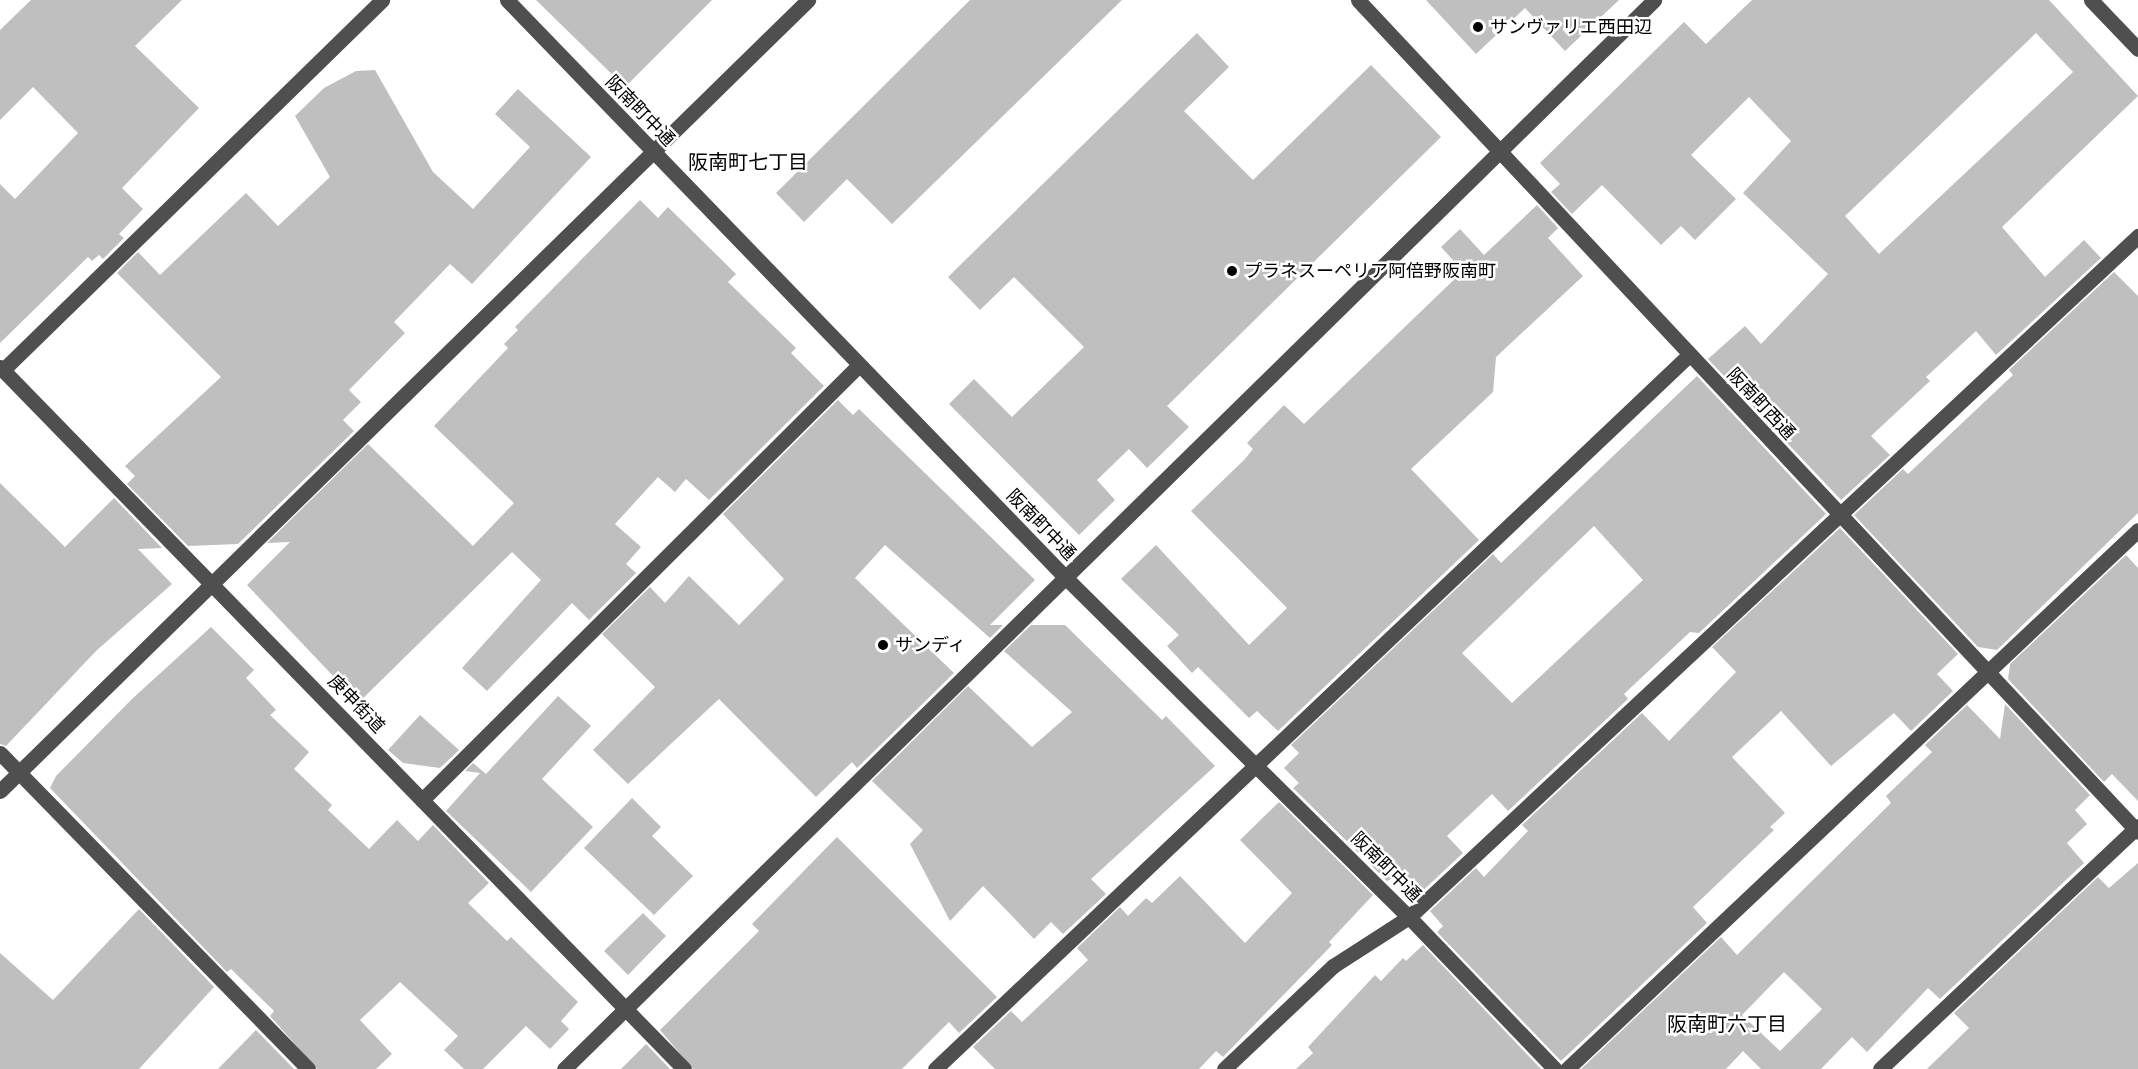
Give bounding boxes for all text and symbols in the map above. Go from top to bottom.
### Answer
place label: サンヴァリエ西田辺 [1490,16,1652,38]
marker: サンヴァリエ西田辺 [1471,20,1485,34]
street label: 阪南町中通 [601,71,679,151]
district label: 阪南町七丁目 [688,150,808,174]
place label: プラネスーペリア阿倍野阪南町 [1244,260,1496,282]
marker: プラネスーペリア阿倍野阪南町 [1225,264,1239,278]
street label: 阪南町西通 [1722,364,1800,444]
street label: 阪南町中通 [1002,485,1080,565]
place label: サンディ [895,634,967,656]
marker: サンディ [876,638,890,652]
street label: 庚申街道 [323,671,389,737]
street label: 阪南町中通 [1347,828,1425,906]
district label: 阪南町六丁目 [1667,1012,1787,1036]

